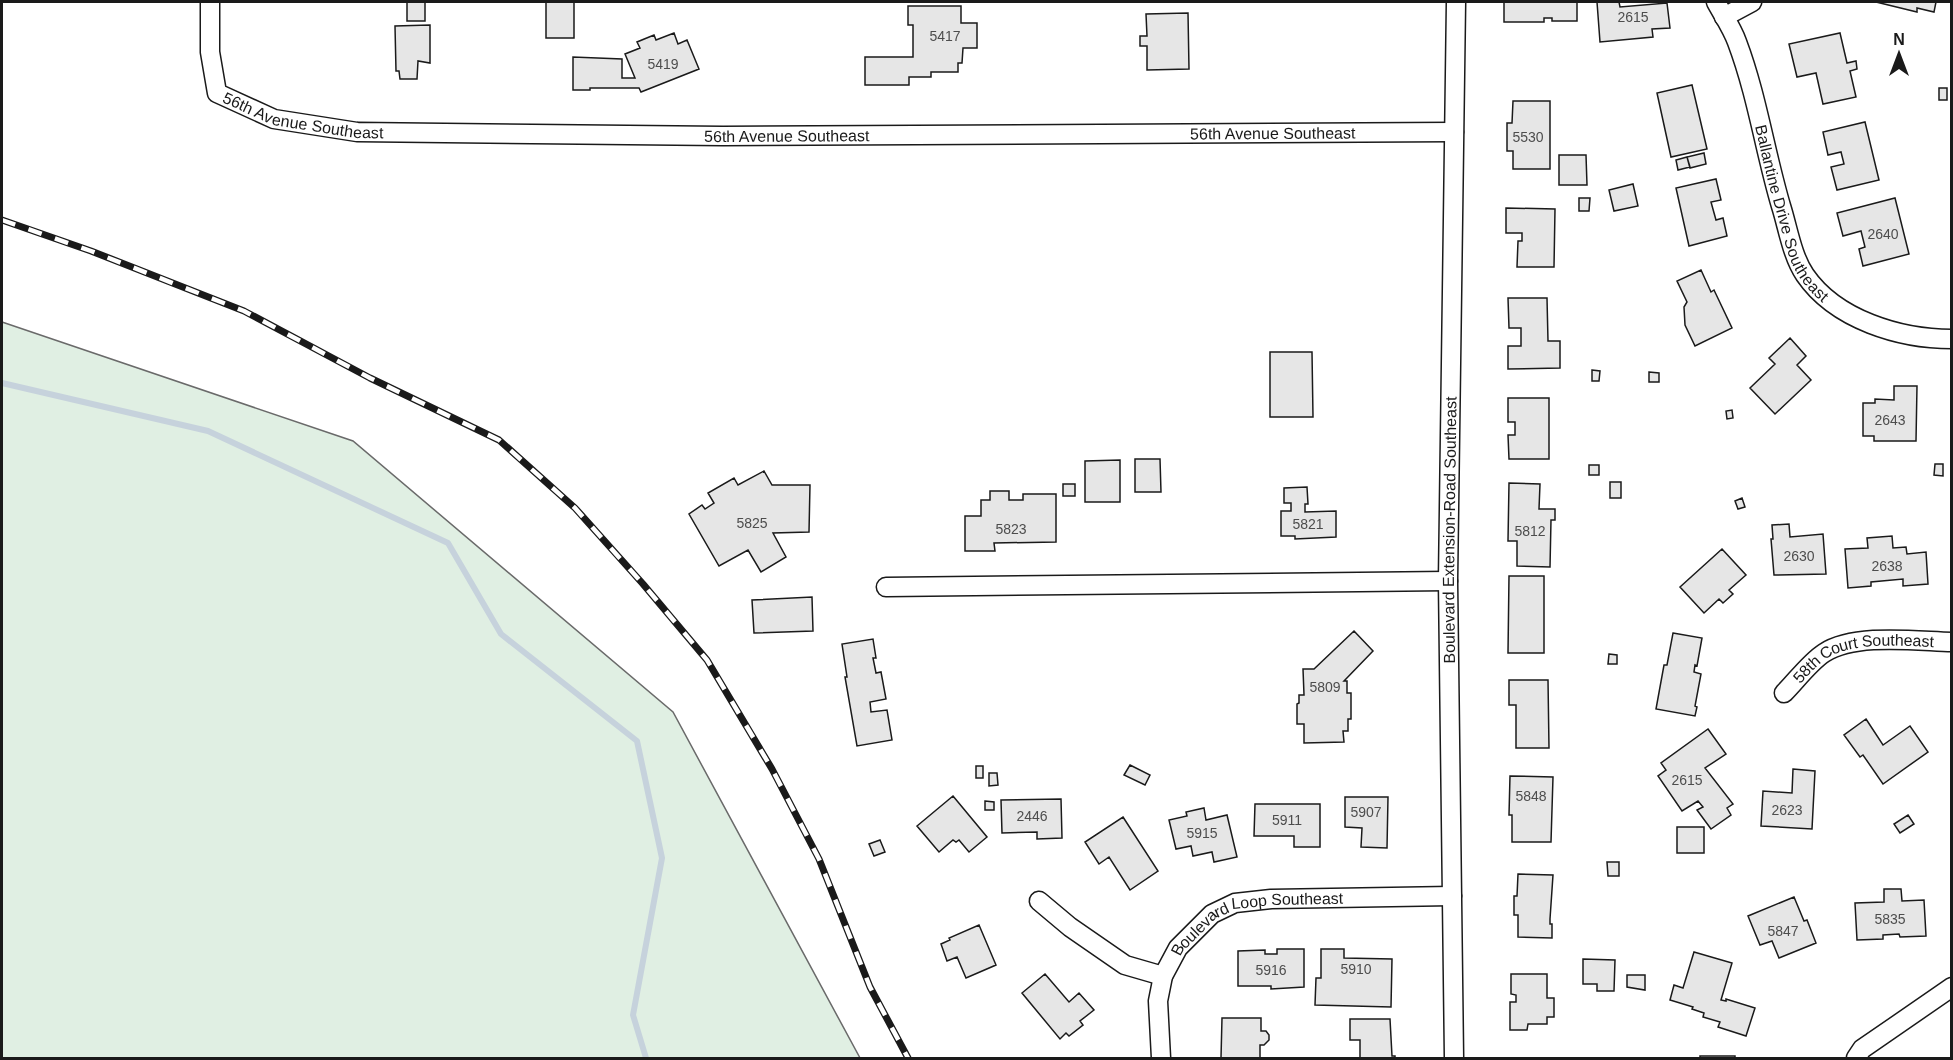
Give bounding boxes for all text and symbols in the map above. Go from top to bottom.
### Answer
house number: 2615 [1617,9,1649,25]
north arrow [1869,24,1929,84]
house number: 5417 [929,28,961,44]
text: N [1893,31,1905,48]
house number: 5419 [647,56,679,72]
street label: 56th Avenue Southeast [221,88,384,141]
street label: Ballantine Drive Southeast [1753,123,1833,305]
street label: 56th Avenue Southeast [1190,124,1356,142]
street label: 56th Avenue Southeast [704,127,870,145]
house number: 5530 [1512,129,1544,145]
house number: 2640 [1867,226,1899,242]
street label: Boulevard Extension-Road Southeast [1439,396,1459,664]
house number: 2643 [1874,412,1906,428]
house number: 5825 [736,515,768,531]
house number: 5821 [1292,516,1324,532]
house number: 5823 [995,521,1027,537]
house number: 5812 [1514,523,1546,539]
house number: 2630 [1783,548,1815,564]
house number: 2638 [1871,558,1903,574]
street label: 58th Court Southeast [1789,631,1935,686]
house number: 5809 [1309,679,1341,695]
house number: 2615 [1671,772,1703,788]
house number: 5848 [1515,788,1547,804]
house number: 2623 [1771,802,1803,818]
house number: 5907 [1350,804,1382,820]
house number: 2446 [1016,808,1048,824]
house number: 5911 [1272,812,1302,828]
house number: 5915 [1186,825,1218,841]
street label: Boulevard Loop Southeast [1167,889,1344,958]
house number: 5835 [1874,911,1906,927]
house number: 5847 [1767,923,1799,939]
house number: 5910 [1340,961,1372,977]
house number: 5916 [1255,962,1287,978]

